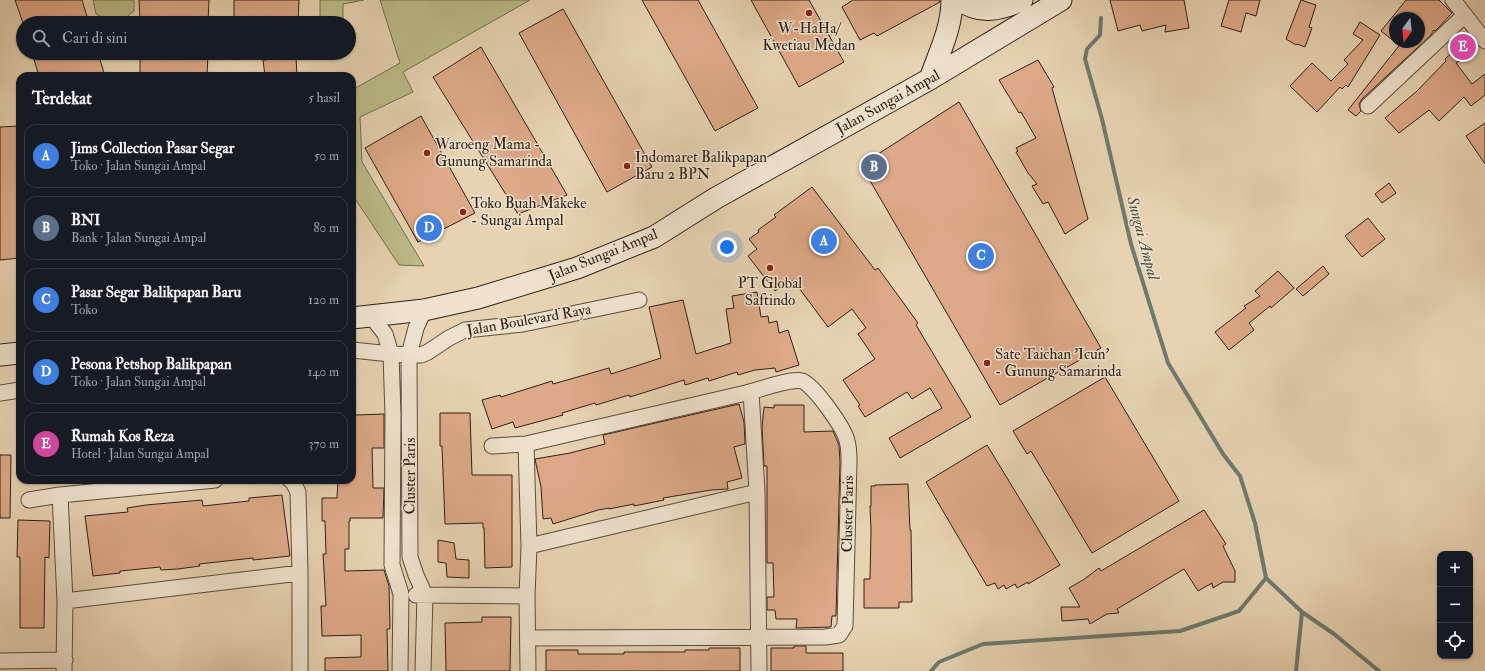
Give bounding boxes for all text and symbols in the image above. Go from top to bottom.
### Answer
marker: W-HaHa/ Kwetiau Medan [804,8,814,18]
north arrow [1389,12,1425,48]
search box [16,16,356,60]
place label: W-HaHa/ Kwetiau Medan [762,19,856,55]
icon: search [30,27,52,49]
text: Cari di sini [62,29,127,48]
pin: E [1450,32,1476,62]
street label: Jalan Sungai Ampal [832,65,944,140]
text: Terdekat [32,88,92,109]
text: 5 hasil [308,90,340,106]
place label: Waroeng Mama - Gunung Samarinda [434,135,553,171]
text: Jims Collection Pasar Segar [71,139,234,158]
text: A [42,148,50,164]
text: 50 m [314,148,339,164]
marker: Waroeng Mama - Gunung Samarinda [422,148,432,158]
place label: Indomaret Balikpapan Baru 2 BPN [635,148,767,184]
pin: B [861,152,887,182]
text: Toko · Jalan Sungai Ampal [71,158,206,174]
marker: Indomaret Balikpapan Baru 2 BPN [622,161,632,171]
water label: Sungai Ampal [1122,193,1164,283]
place label: Toko Buah Makeke - Sungai Ampal [471,194,586,231]
marker: Toko Buah Makeke - Sungai Ampal [458,207,468,217]
text: BNI [71,211,100,230]
pin: D [416,213,442,243]
text: B [42,220,50,236]
text: 80 m [313,220,339,236]
street label: Jalan Sungai Ampal [545,224,661,287]
pin: A [811,226,837,256]
text: Bank · Jalan Sungai Ampal [71,230,206,246]
your location [717,237,737,257]
pin: C [968,241,994,271]
marker: PT Global Saftindo [765,263,775,273]
place label: PT Global Saftindo [738,274,802,310]
text: Pasar Segar Balikpapan Baru [71,283,241,302]
text: C [41,292,51,308]
text: 120 m [308,292,339,308]
street label: Jalan Boulevard Raya [464,300,594,341]
text: Toko [71,302,97,318]
place label: Sate Taichan 'Icun' - Gunung Samarinda [995,345,1122,381]
text: Pesona Petshop Balikpapan [71,355,232,374]
marker: Sate Taichan 'Icun' - Gunung Samarinda [982,358,992,368]
text: D [41,364,51,380]
text: 140 m [308,364,339,380]
text: Toko · Jalan Sungai Ampal [71,374,206,390]
text: Rumah Kos Reza [71,427,174,446]
text: E [41,436,51,452]
text: 370 m [309,436,339,452]
street label: Cluster Paris [401,438,420,514]
text: Hotel · Jalan Sungai Ampal [71,446,209,462]
street label: Cluster Paris [838,475,858,553]
map controls [1437,551,1473,659]
button: + [1437,551,1473,587]
button: − [1437,587,1473,623]
button: locate [1437,623,1473,659]

